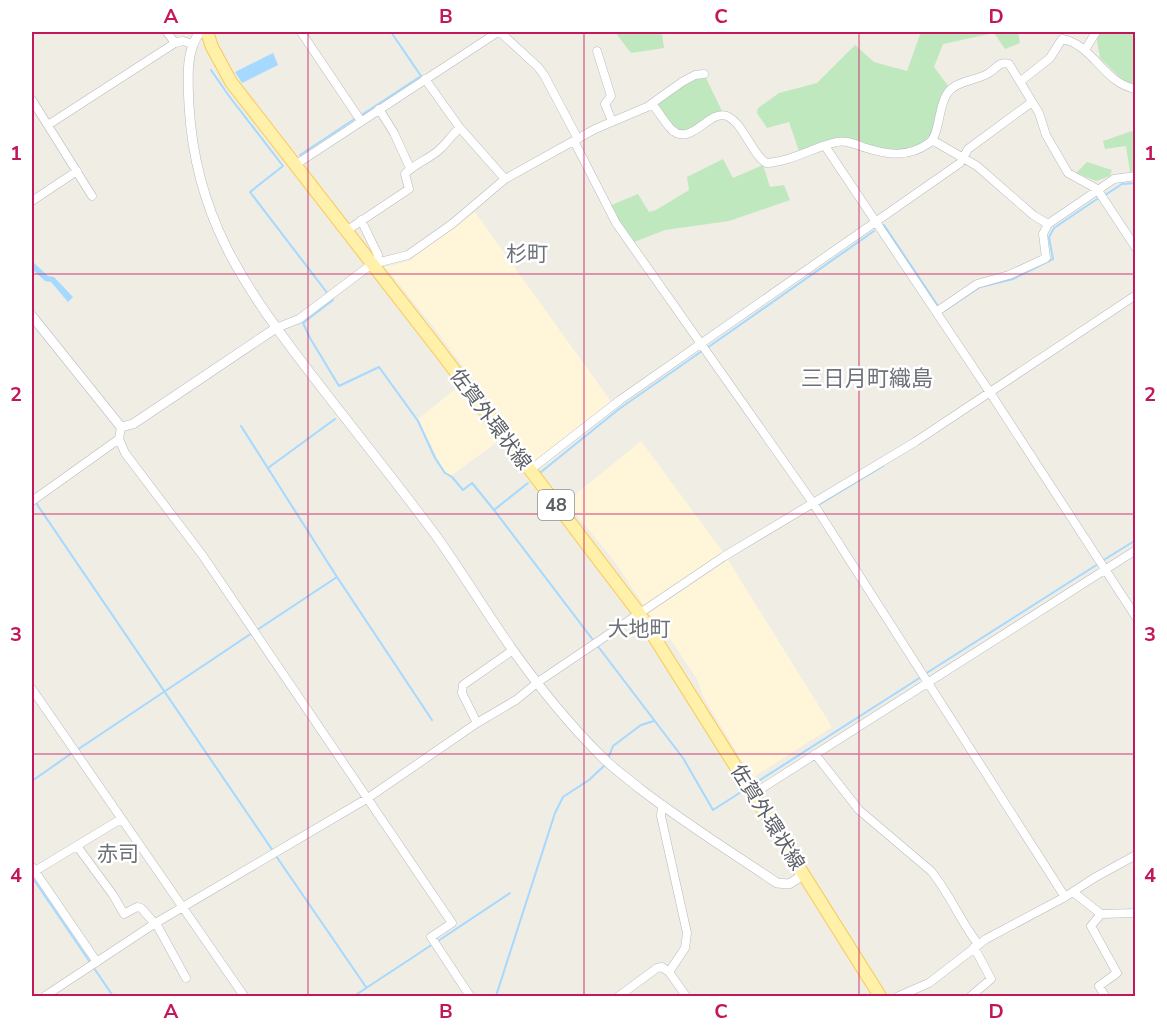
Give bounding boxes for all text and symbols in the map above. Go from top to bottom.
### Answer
text: A [164,3,179,30]
text: B [439,3,453,30]
text: C [714,3,728,30]
text: D [988,3,1004,30]
text: 1 [10,140,22,167]
text: 1 [1144,140,1156,167]
district label: 杉町 [506,240,548,268]
street label: 佐賀外環状線 [444,363,537,475]
district label: 三日月町織島 [801,364,933,394]
text: 2 [10,381,22,408]
text: 2 [1144,381,1156,408]
road number: 48 [538,490,574,520]
district label: 大地町 [608,615,671,643]
text: 3 [10,621,22,648]
text: 3 [1144,621,1156,648]
street label: 佐賀外環状線 [724,759,811,875]
district label: 赤司 [97,840,139,868]
text: 4 [10,862,22,889]
text: 4 [1144,862,1156,889]
text: A [164,998,179,1025]
text: B [439,998,453,1025]
text: C [714,998,728,1025]
text: D [988,998,1004,1025]

